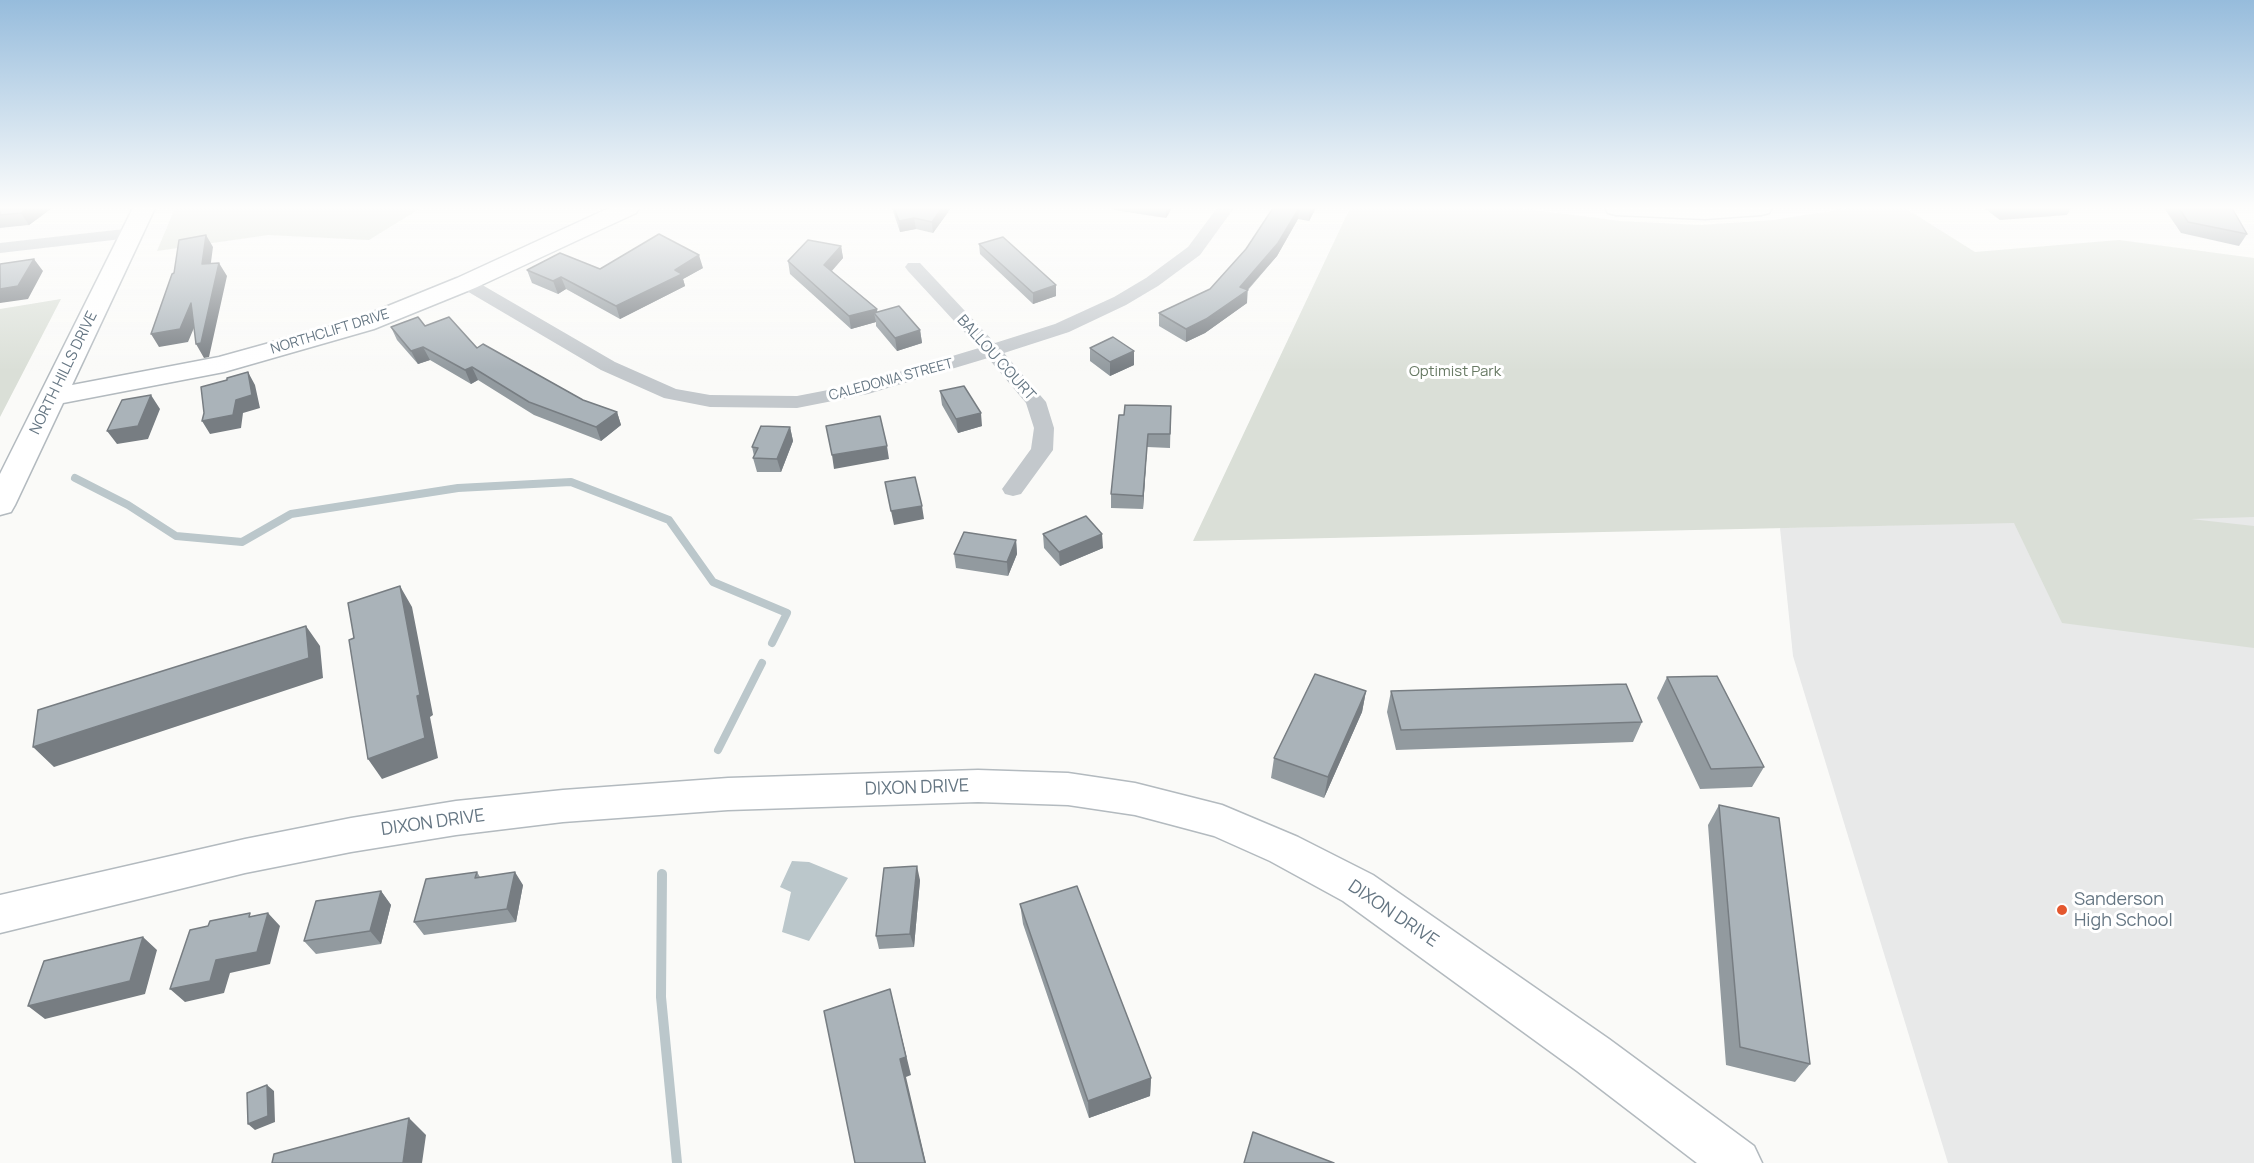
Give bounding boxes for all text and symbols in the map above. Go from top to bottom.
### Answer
street label: NORTHCLIFT DRIVE [269,306,391,358]
street label: NORTH HILLS DRIVE [26,308,102,438]
street label: BALLOU COURT [953,312,1039,404]
street label: CALEDONIA STREET [827,355,955,405]
park label: Optimist Park [1409,363,1501,381]
street label: DIXON DRIVE [864,775,970,801]
street label: DIXON DRIVE [380,805,486,841]
street label: DIXON DRIVE [1344,876,1442,952]
place label: Sanderson High School [2074,889,2173,932]
marker: Sanderson High School [2055,903,2069,917]

